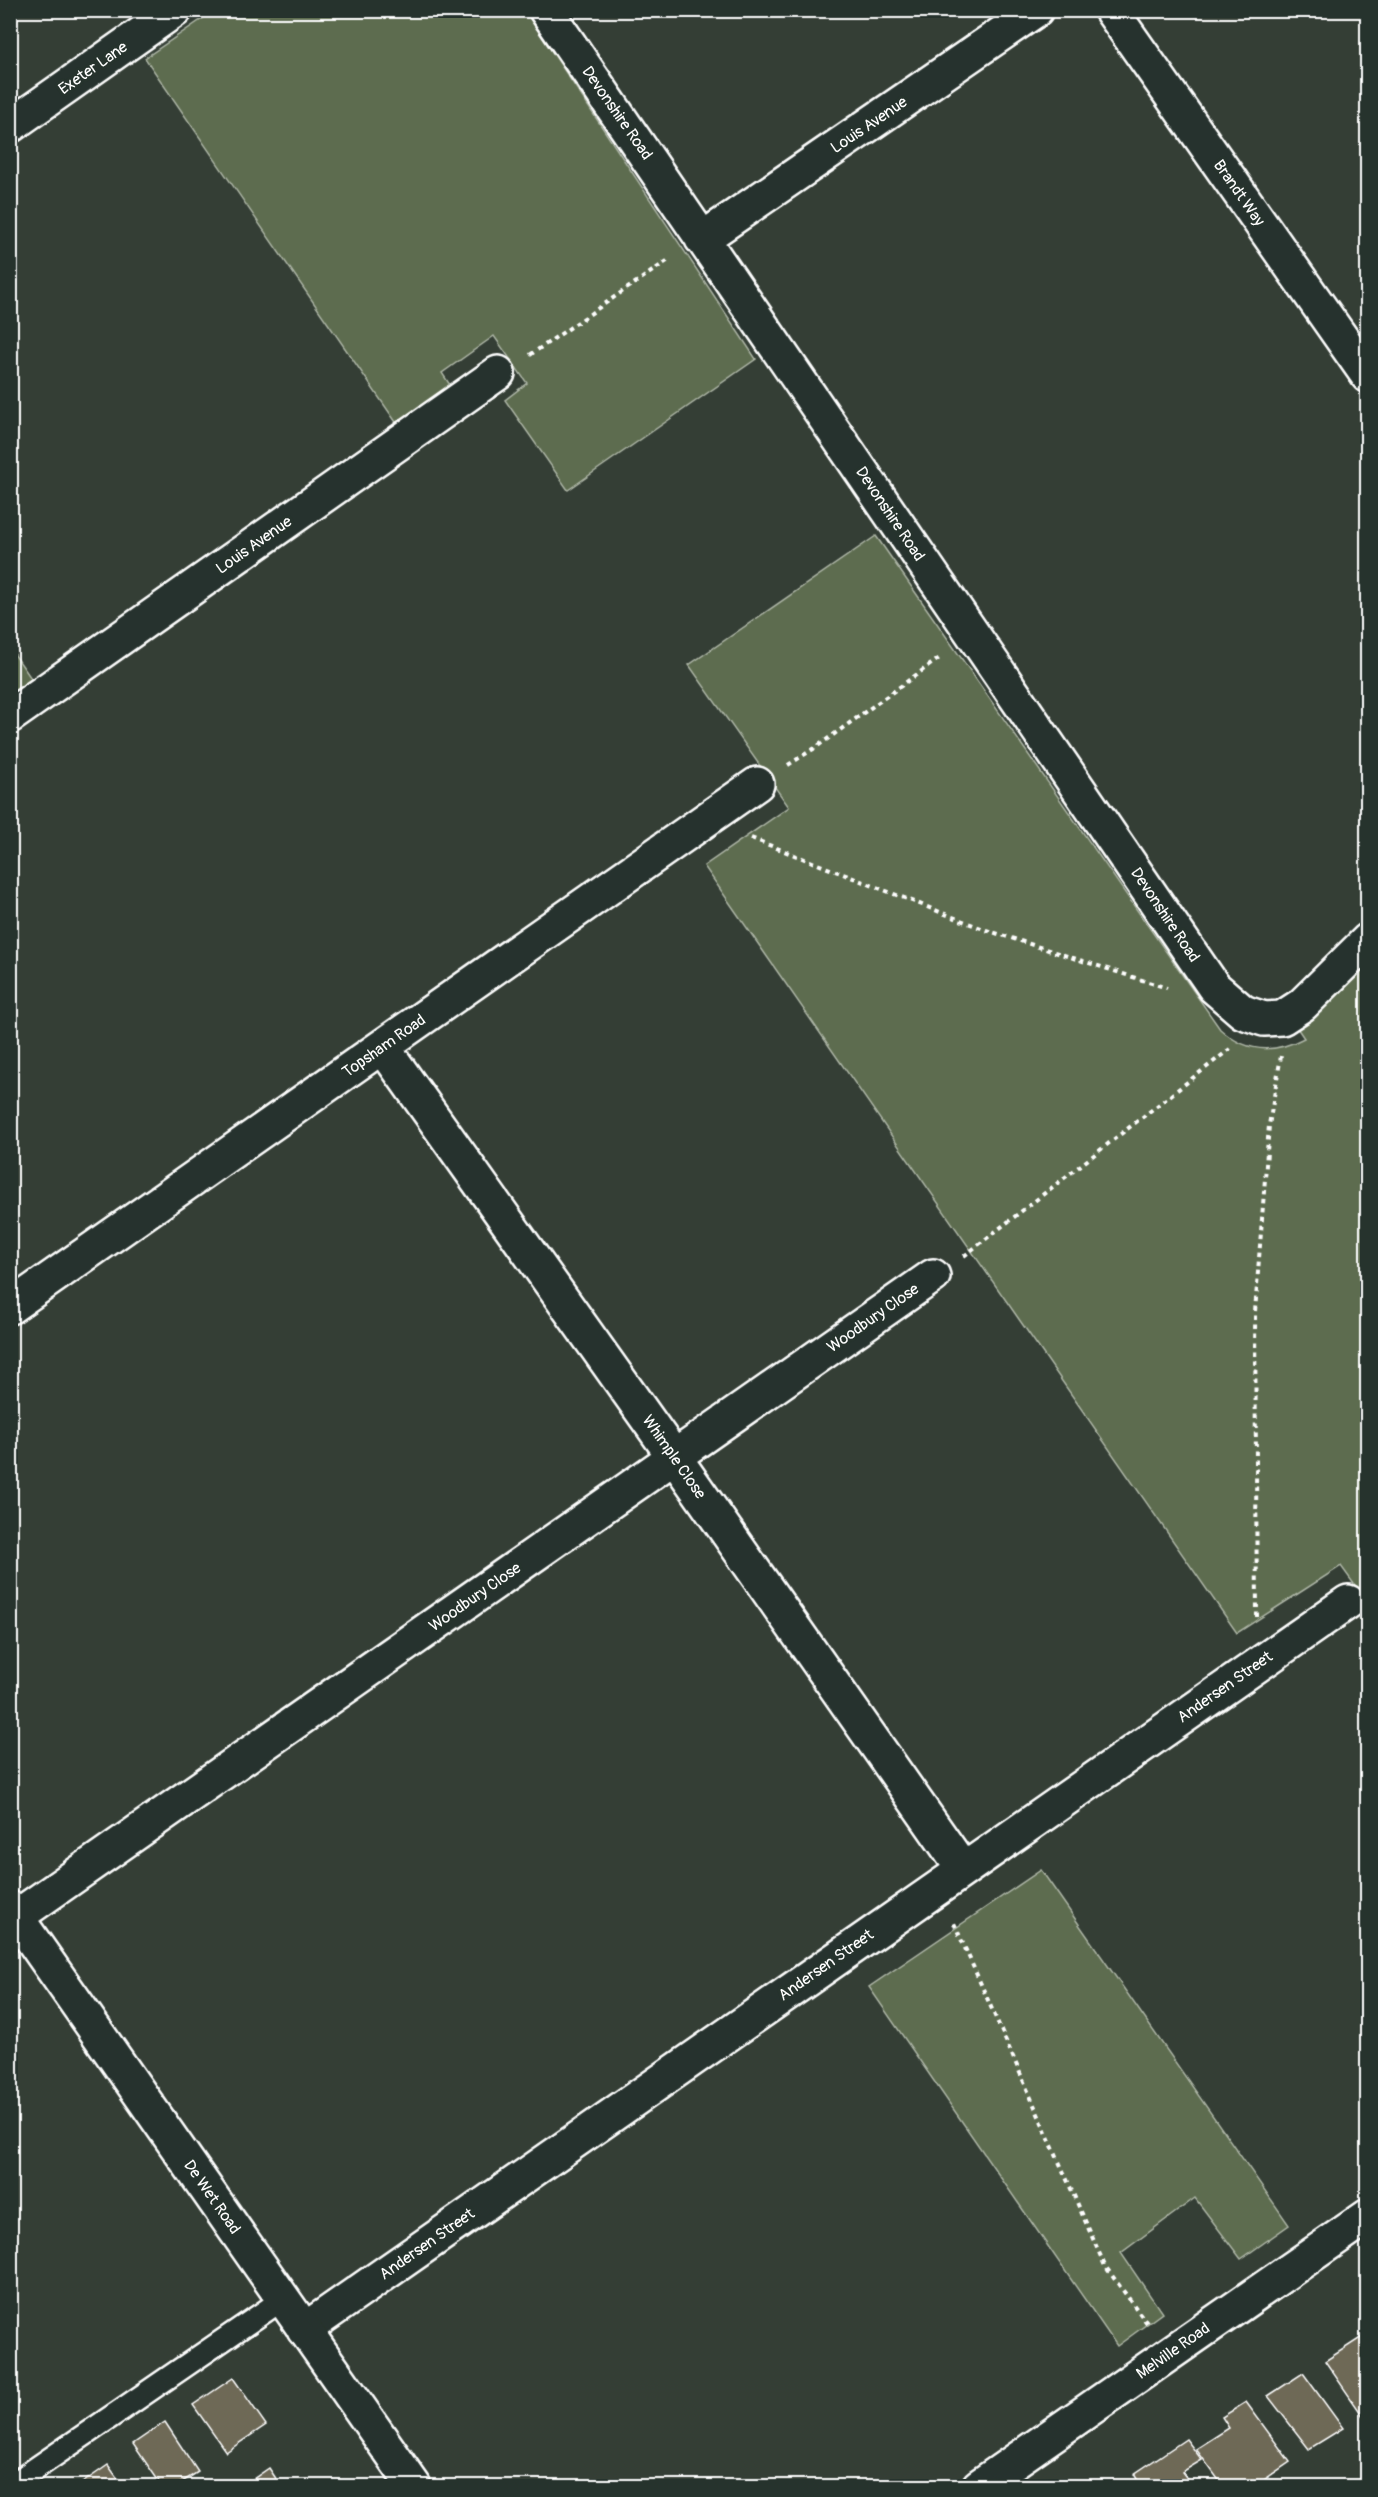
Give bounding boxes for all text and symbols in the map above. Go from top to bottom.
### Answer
street label: Exeter Lane [55,37,132,99]
street label: Devonshire Road [577,62,657,164]
street label: Louis Avenue [827,92,911,158]
street label: Brandt Way [1209,156,1269,230]
street label: Devonshire Road [851,463,929,565]
street label: Louis Avenue [212,511,296,579]
street label: Devonshire Road [1126,864,1204,966]
street label: Topsham Road [338,1010,430,1082]
street label: Woodbury Close [823,1279,923,1357]
street label: Whimple Close [638,1411,710,1503]
street label: Woodbury Close [425,1558,525,1636]
street label: Andersen Street [1174,1646,1277,1727]
street label: Andersen Street [775,1924,878,2005]
street label: De Wet Road [179,2156,245,2238]
street label: Andersen Street [376,2203,479,2284]
street label: Melville Road [1132,2318,1214,2384]

